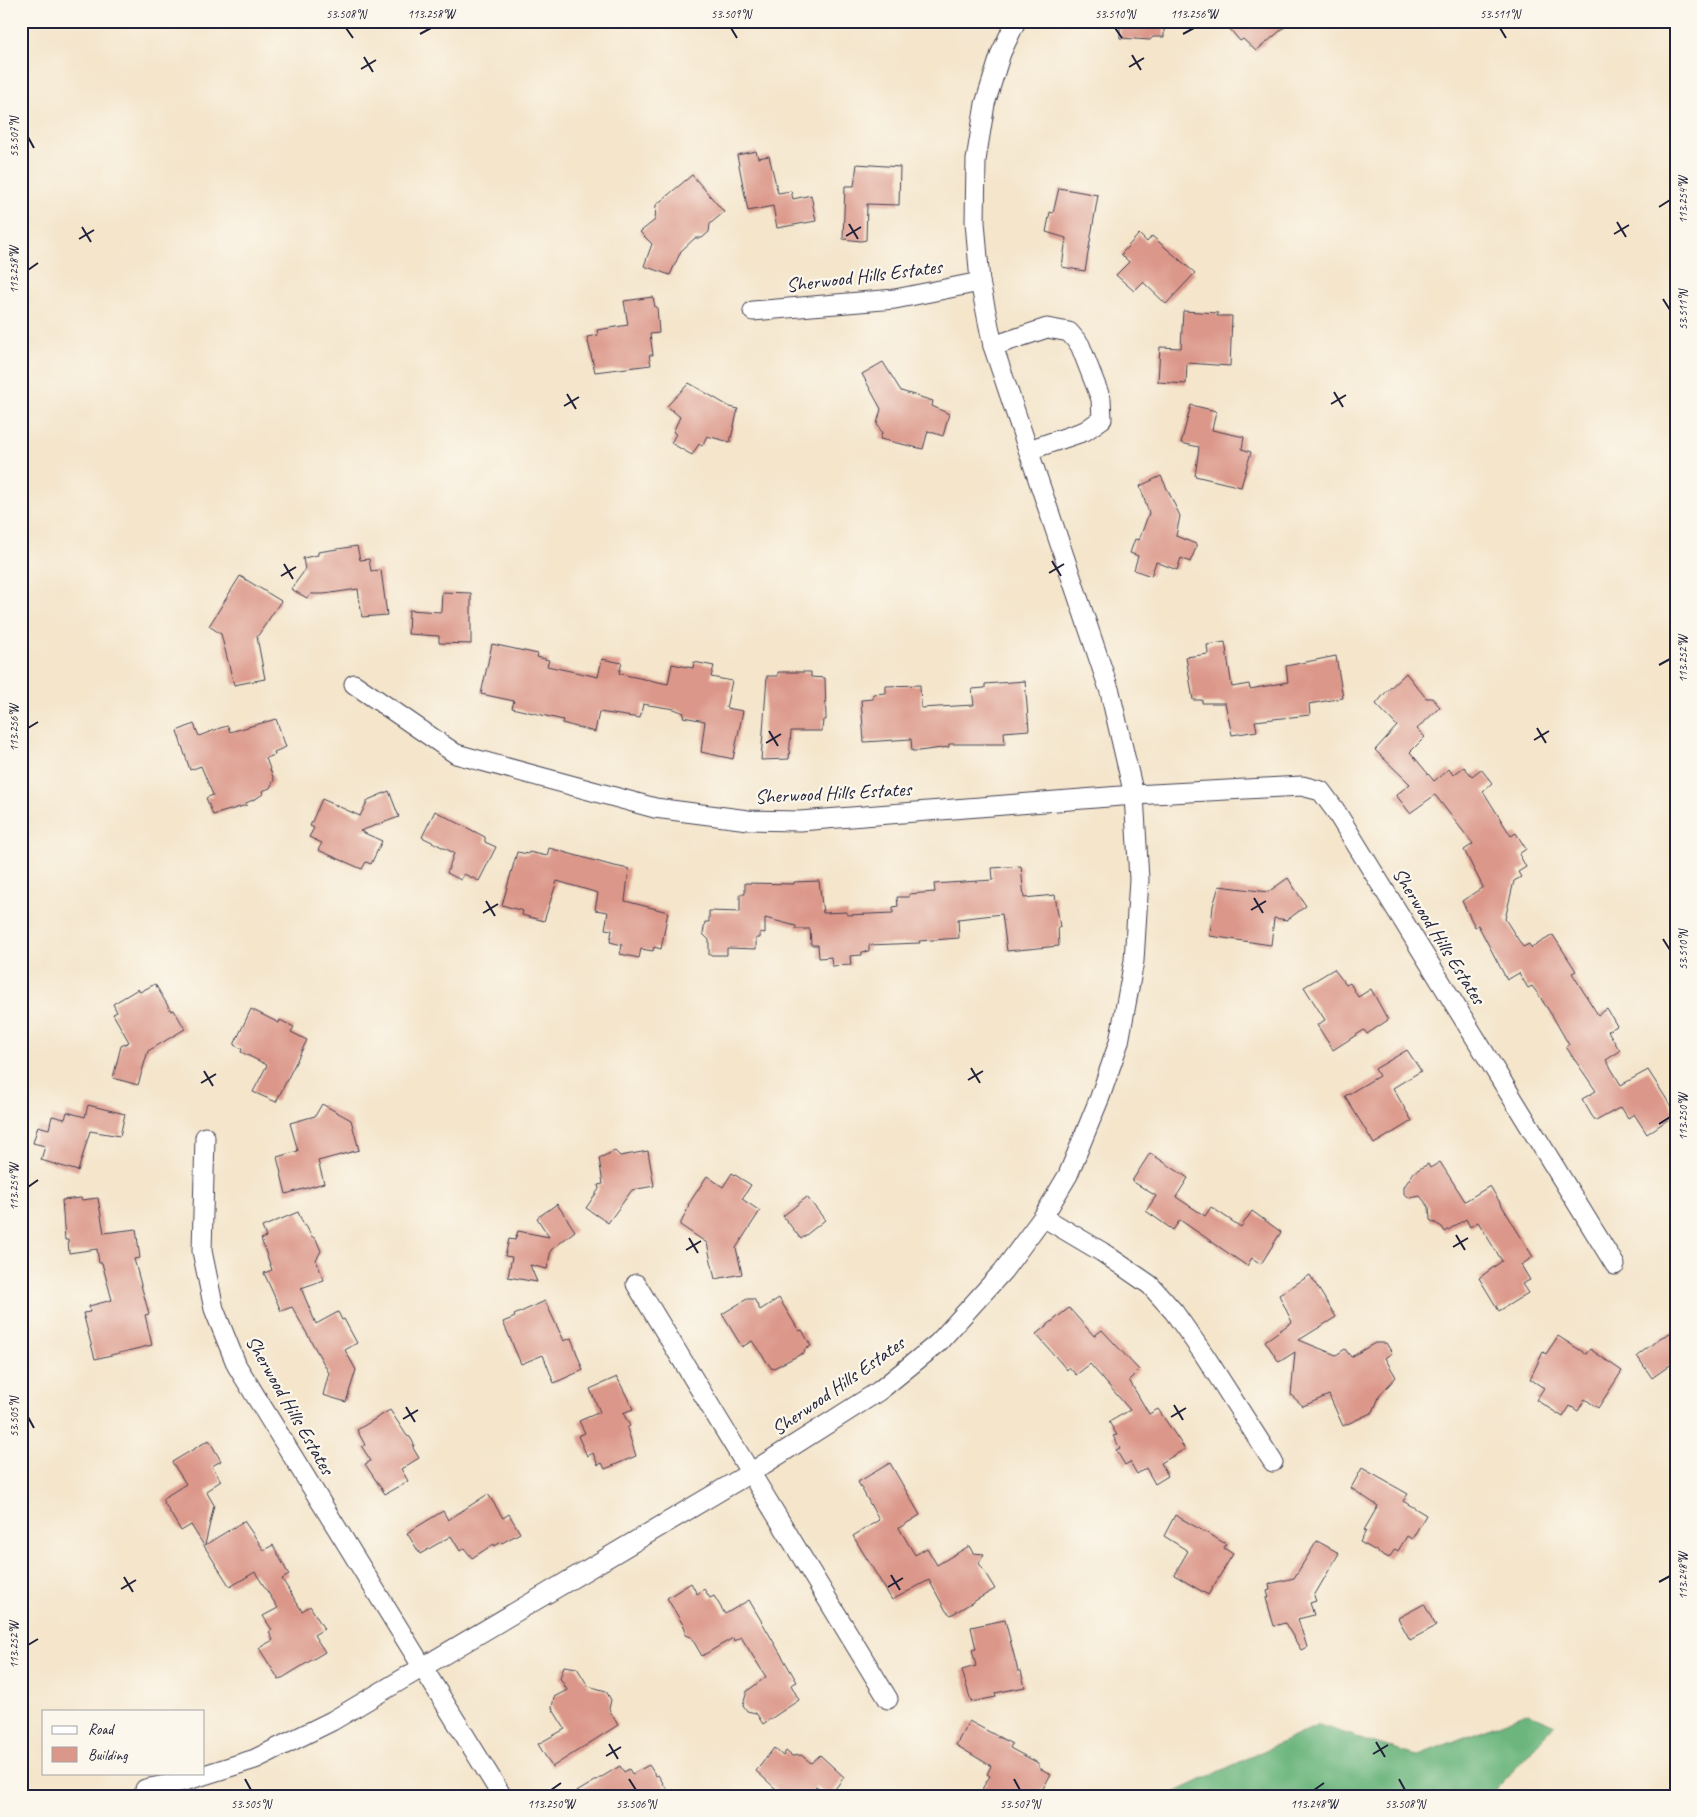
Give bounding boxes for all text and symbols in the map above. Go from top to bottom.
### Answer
text: 53.508°N [326,6,368,22]
text: 113.258°W [408,6,457,22]
text: 53.509°N [711,6,753,22]
text: 53.510°N [1095,6,1137,22]
text: 113.256°W [1171,6,1220,22]
text: 53.511°N [1480,6,1522,22]
text: 53.507°N [6,115,22,157]
text: 113.254°W [1675,174,1691,223]
text: 113.258°W [6,244,22,293]
street label: Sherwood Hills Estates [785,254,945,298]
text: 53.511°N [1675,288,1691,330]
text: 113.252°W [1675,633,1691,682]
text: 113.256°W [6,702,22,751]
street label: Sherwood Hills Estates [754,776,914,810]
street label: Sherwood Hills Estates [1387,863,1492,1011]
text: 53.510°N [1675,928,1691,970]
text: 113.250°W [1675,1091,1691,1140]
text: 113.254°W [6,1161,22,1210]
street label: Sherwood Hills Estates [767,1330,911,1441]
street label: Sherwood Hills Estates [240,1331,341,1481]
text: 53.505°N [6,1395,22,1437]
text: 113.248°W [1675,1550,1691,1599]
text: 113.252°W [6,1619,22,1668]
legend [42,1710,205,1774]
text: Road [88,1720,115,1739]
text: Building [88,1746,128,1765]
text: 53.505°N [231,1796,273,1812]
text: 113.250°W [528,1796,577,1812]
text: 53.506°N [616,1796,658,1812]
text: 53.507°N [1000,1796,1042,1812]
text: 113.248°W [1291,1796,1340,1812]
text: 53.508°N [1385,1796,1427,1812]

